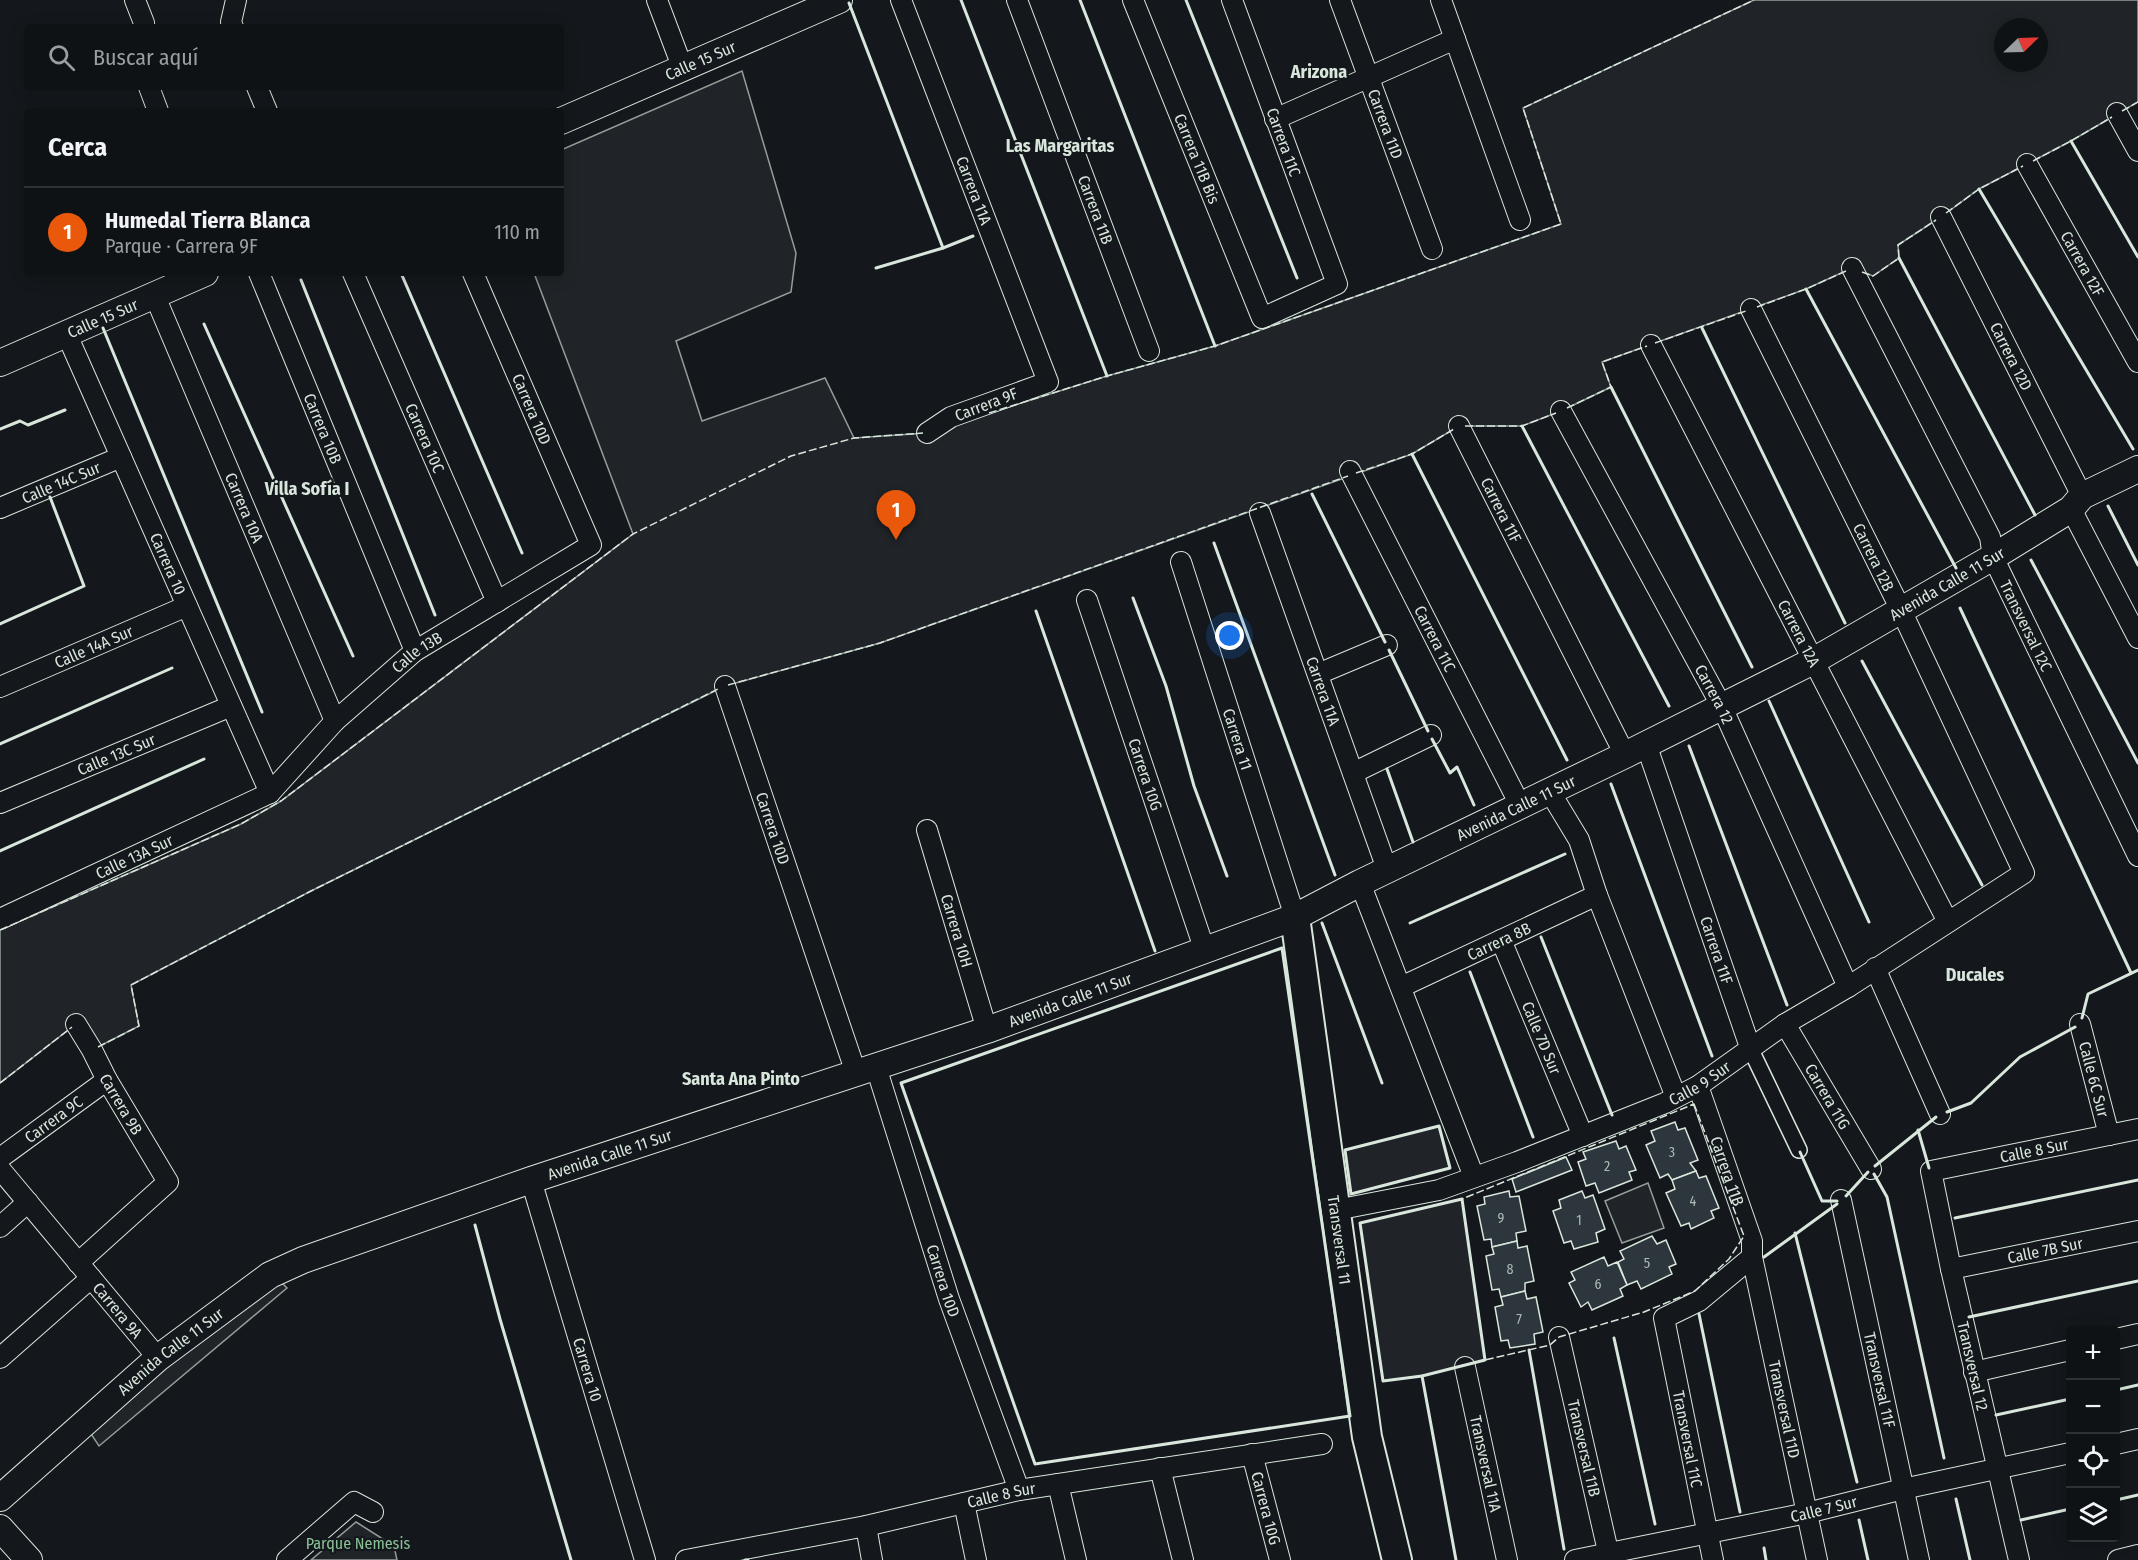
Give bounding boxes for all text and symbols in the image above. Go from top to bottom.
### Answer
north arrow [1994,18,2048,72]
search box [24,24,564,90]
street label: Calle 15 Sur [662,37,739,84]
icon: search [45,41,78,74]
text: Buscar aquí [93,44,198,71]
district label: Arizona [1290,61,1347,83]
street label: Carrera 11D [1364,87,1407,161]
street label: Carrera 11C [1262,105,1305,179]
street label: Carrera 11B Bis [1170,111,1224,207]
text: Cerca [48,132,107,163]
district label: Las Margaritas [1006,135,1114,157]
street label: Carrera 11A [952,154,996,228]
street label: Carrera 11B [1074,173,1117,247]
text: Humedal Tierra Blanca [105,207,310,234]
text: 1 [63,220,72,244]
text: 110 m [494,220,540,244]
street label: Carrera 12F [2057,228,2108,300]
text: Parque · Carrera 9F [105,234,258,258]
street label: Calle 15 Sur [65,294,141,342]
street label: Carrera 12D [1986,319,2036,394]
street label: Carrera 10D [508,371,555,447]
street label: Carrera 9F [952,384,1020,425]
street label: Carrera 10B [300,390,346,467]
street label: Carrera 10C [401,400,448,476]
street label: Calle 14C Sur [19,458,104,508]
street label: Carrera 10A [221,470,268,546]
street label: Carrera 11F [1477,474,1525,546]
district label: Villa Sofía I [264,478,349,500]
pin: 1 [876,490,916,540]
street label: Carrera 12B [1849,520,1898,594]
street label: Carrera 10 [146,530,190,598]
street label: Avenida Calle 11 Sur [1886,543,2009,625]
street label: Transversal 12C [1996,577,2056,675]
street label: Carrera 12A [1774,597,1824,671]
street label: Carrera 11C [1410,603,1460,675]
street label: Calle 14A Sur [52,621,136,672]
your location [1215,621,1244,650]
street label: Calle 13B [388,628,446,677]
street label: Carrera 11A [1302,654,1344,729]
street label: Carrera 12 [1691,661,1737,727]
street label: Carrera 11 [1219,706,1256,772]
street label: Calle 13C Sur [74,730,159,780]
street label: Carrera 10G [1124,736,1166,813]
street label: Avenida Calle 11 Sur [1454,771,1579,845]
street label: Carrera 10D [752,790,794,867]
street label: Calle 13A Sur [93,830,176,883]
street label: Carrera 10H [937,892,977,970]
street label: Carrera 11F [1696,914,1737,987]
street label: Carrera 8B [1464,918,1534,965]
district label: Ducales [1946,964,2004,986]
street label: Avenida Calle 11 Sur [1006,969,1135,1031]
street label: Calle 7D Sur [1518,999,1565,1078]
street label: Calle 6C Sur [2075,1039,2113,1120]
street label: Calle 9 Sur [1666,1057,1735,1109]
street label: Carrera 11G [1801,1060,1854,1133]
district label: Santa Ana Pinto [682,1068,800,1090]
street label: Carrera 9B [95,1071,147,1138]
street label: Carrera 9C [21,1092,86,1147]
street label: Avenida Calle 11 Sur [545,1125,675,1184]
street label: Carrera 11B [1706,1134,1748,1209]
street label: Calle 8 Sur [1998,1134,2070,1167]
house number: 3 [1669,1144,1675,1161]
house number: 2 [1604,1158,1610,1175]
house number: 4 [1690,1193,1697,1210]
street label: Transversal 11 [1324,1194,1355,1286]
house number: 9 [1498,1210,1505,1227]
house number: 1 [1576,1212,1582,1229]
street label: Calle 7B Sur [2006,1233,2085,1267]
street label: Carrera 10D [922,1242,964,1320]
house number: 5 [1644,1255,1650,1272]
house number: 8 [1507,1261,1514,1278]
house number: 6 [1595,1276,1602,1293]
street label: Carrera 9A [89,1279,147,1343]
street label: Avenida Calle 11 Sur [114,1304,228,1399]
house number: 7 [1516,1311,1522,1328]
street label: Transversal 12 [1953,1320,1992,1413]
map controls [2066,1326,2120,1542]
button: + [2066,1326,2120,1380]
street label: Transversal 11F [1860,1331,1899,1429]
street label: Carrera 10 [569,1336,606,1404]
street label: Transversal 11D [1765,1359,1804,1460]
button: − [2066,1380,2120,1434]
street label: Transversal 11C [1669,1389,1706,1489]
street label: Transversal 11B [1564,1398,1604,1499]
street label: Transversal 11A [1466,1414,1505,1514]
button: locate [2066,1434,2120,1488]
street label: Carrera 10G [1247,1470,1285,1547]
street label: Calle 8 Sur [965,1479,1037,1512]
button: layers [2066,1488,2120,1542]
street label: Calle 7 Sur [1789,1492,1860,1526]
park label: Parque Nemesis [306,1534,410,1553]

